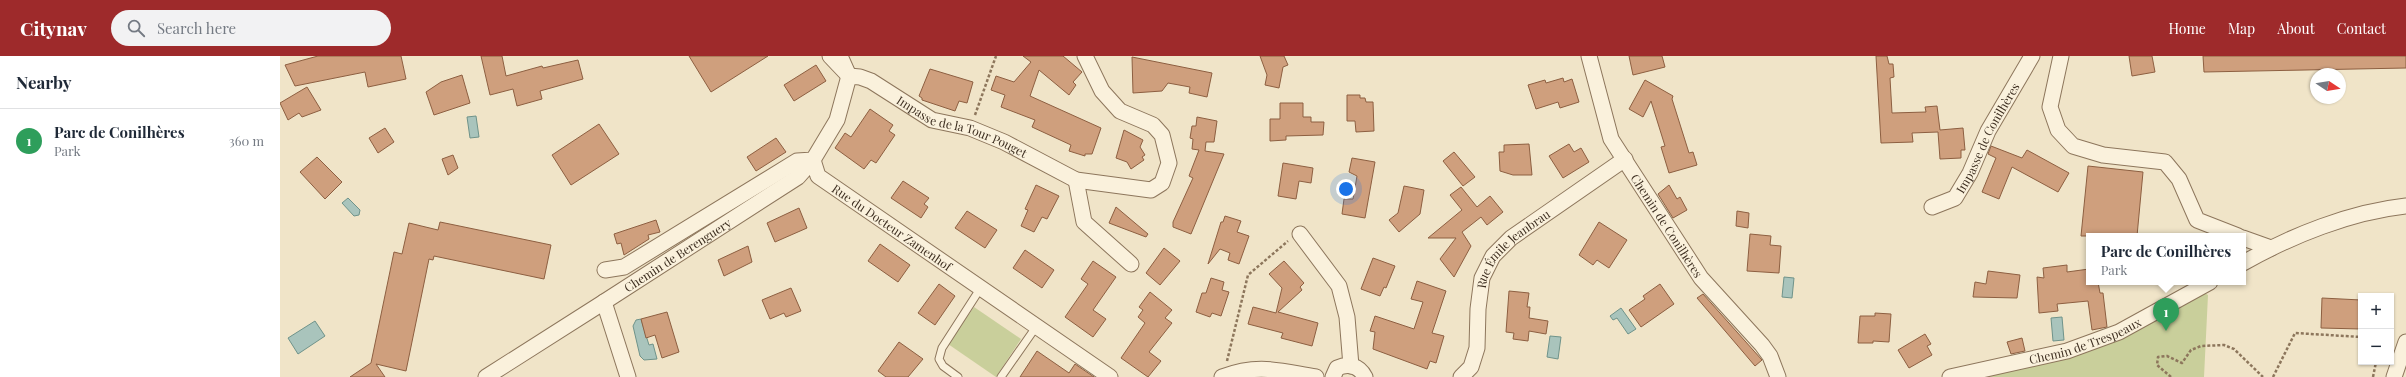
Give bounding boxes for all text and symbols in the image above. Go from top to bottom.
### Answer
search box [111,10,391,46]
text: Citynav [20,15,87,41]
icon: search [125,17,147,39]
text: Search here [157,18,236,38]
text: Home [2168,19,2206,38]
text: Map [2228,19,2255,38]
text: About [2277,19,2315,38]
text: Contact [2337,19,2386,38]
north arrow [2310,68,2346,104]
text: Nearby [16,71,71,93]
street label: Impasse de Conilhères [1952,80,2023,196]
street label: Impasse de la Tour Pouget [894,92,1031,161]
text: Parc de Conilhères [54,122,185,142]
text: 1 [27,132,31,149]
text: 360 m [229,132,264,149]
text: Park [54,142,81,159]
street label: Chemin de Conilhères [1628,171,1707,281]
your location [1336,179,1356,199]
street label: Rue du Docteur Zamenhof [829,180,956,274]
street label: Rue Émile Jeanbrau [1473,206,1553,289]
street label: Chemin de Berenguery [621,214,734,295]
popup [2086,233,2246,285]
text: Parc de Conilhères [2101,241,2231,261]
text: Park [2101,261,2127,278]
map controls [2358,293,2394,365]
button: + [2358,293,2394,329]
pin: 1 [2153,298,2179,331]
street label: Chemin de Trespeaux [2027,313,2144,367]
button: − [2358,329,2394,365]

